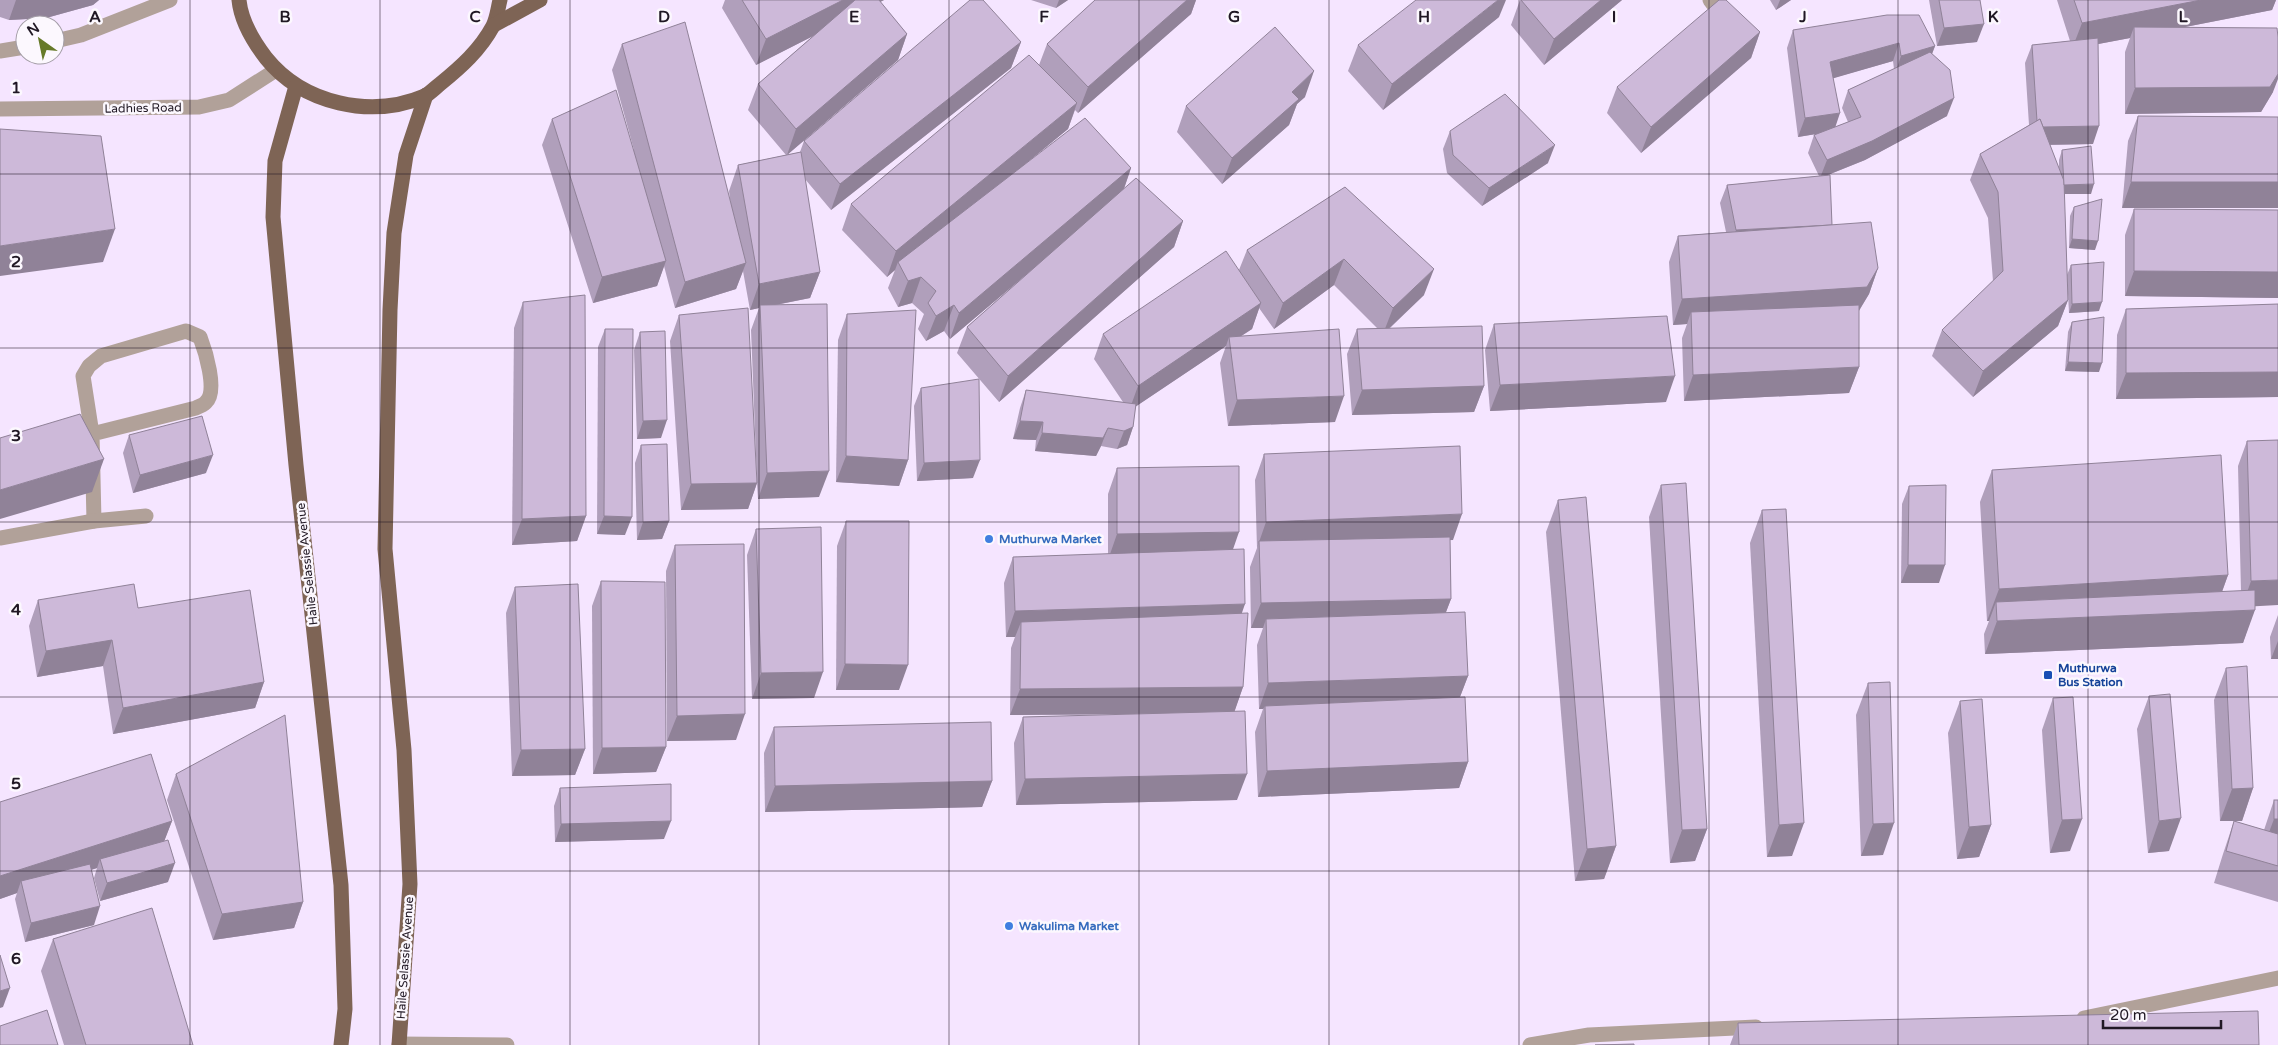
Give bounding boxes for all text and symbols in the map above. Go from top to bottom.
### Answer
text: A [89,7,101,27]
text: B [279,7,291,27]
text: C [469,7,481,27]
text: D [658,7,670,27]
text: E [849,7,859,27]
text: F [1039,7,1049,27]
text: G [1228,7,1240,27]
text: H [1418,7,1430,27]
text: I [1612,7,1616,27]
text: J [1798,7,1807,27]
text: K [1988,7,1999,27]
text: L [2178,7,2188,27]
north arrow [15,15,65,65]
text: N [24,19,43,40]
text: 1 [11,78,21,98]
street label: Ladhies Road [104,100,182,116]
text: 2 [11,252,21,272]
text: 3 [11,426,21,446]
street label: Haile Selassie Avenue [294,502,320,626]
place label: Muthurwa Market [999,532,1102,546]
marker: Muthurwa Market [983,533,995,545]
text: 4 [11,600,21,620]
place label: Muthurwa Bus Station [2058,661,2123,689]
marker: Muthurwa Bus Station [2042,669,2054,681]
text: 5 [11,774,21,794]
street label: Haile Selassie Avenue [394,896,416,1020]
place label: Wakulima Market [1019,919,1119,933]
marker: Wakulima Market [1003,920,1015,932]
text: 6 [11,949,21,969]
scale bar [2103,998,2220,1030]
text: 20 m [2110,1006,2147,1024]

